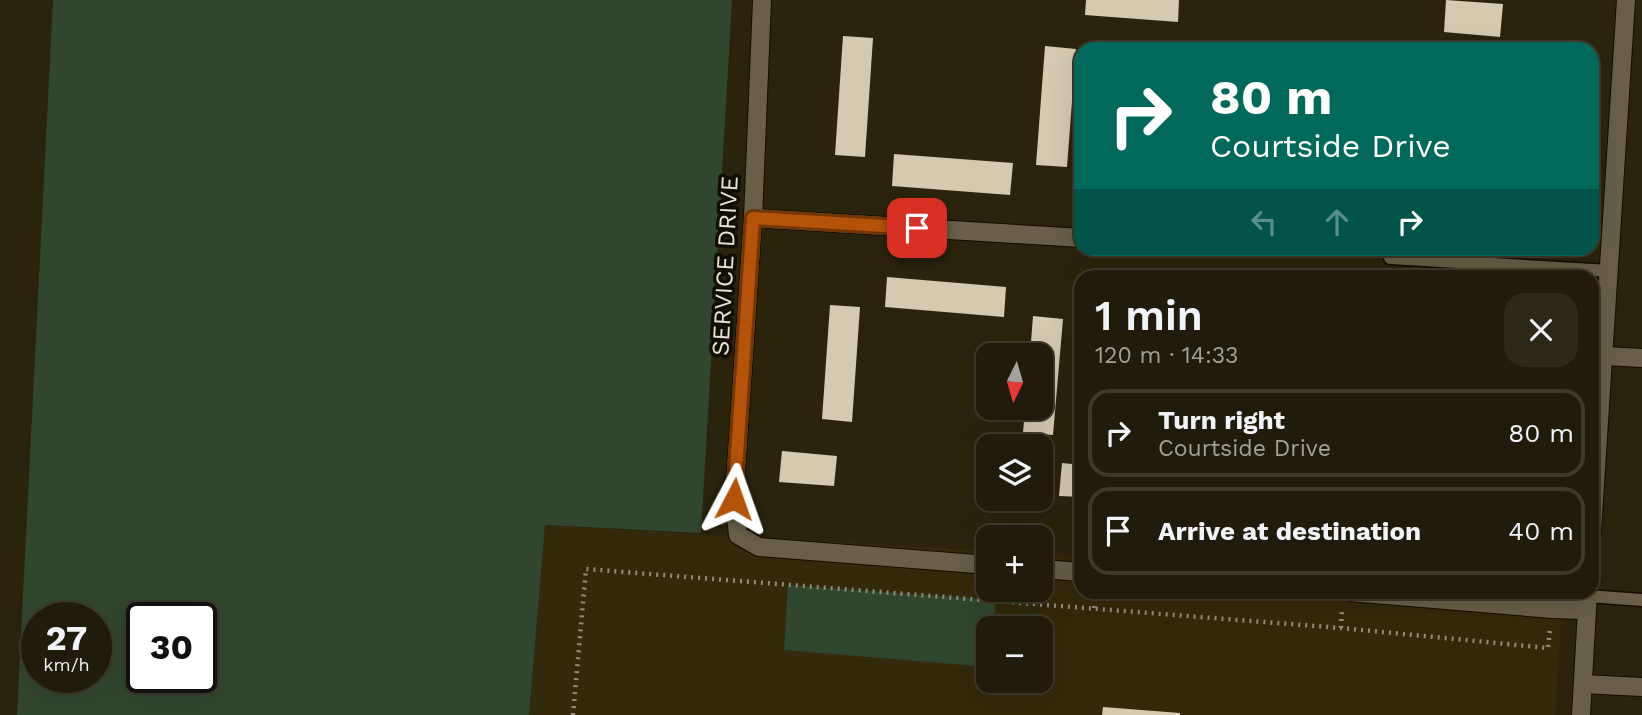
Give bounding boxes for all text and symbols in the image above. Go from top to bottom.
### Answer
text: 80 m [1210,68,1332,126]
icon: right [1095,70,1186,161]
text: Courtside Drive [1210,127,1451,165]
street label: SERVICE DRIVE [706,175,744,357]
pin [887,198,947,258]
icon: left [1245,203,1283,241]
icon: ahead [1318,203,1356,241]
icon: right [1391,203,1429,241]
icon: arrive [898,209,936,247]
text: 1 min [1095,291,1203,340]
button: close [1504,293,1578,367]
text: 120 m · 14:33 [1095,342,1239,369]
north arrow [976,343,1054,420]
map controls [976,343,1053,693]
text: Turn right [1158,405,1285,435]
icon: right [1099,414,1137,452]
text: 80 m [1508,418,1574,448]
button: layers [976,434,1053,511]
text: Courtside Drive [1158,435,1331,462]
position arrow [697,462,771,536]
icon: arrive [1099,512,1137,550]
text: Arrive at destination [1158,516,1421,546]
text: 40 m [1508,516,1574,546]
button: + [976,525,1053,602]
speed limit sign: 30 [126,602,217,693]
button: − [976,616,1053,693]
text: 27 [46,617,87,659]
text: km/h [43,654,90,675]

